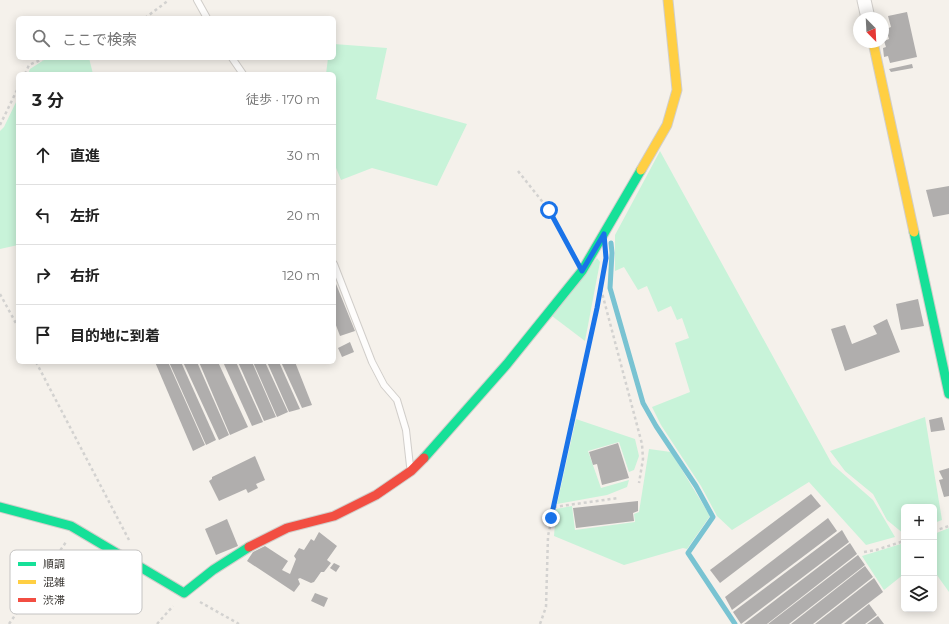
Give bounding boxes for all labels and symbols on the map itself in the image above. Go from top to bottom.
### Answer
north arrow [853,12,889,48]
route start [540,201,558,219]
route end [542,509,560,527]
legend [10,550,142,614]
text: 順調 [43,557,65,571]
text: 混雑 [43,575,65,589]
text: 渋滞 [43,593,65,607]

